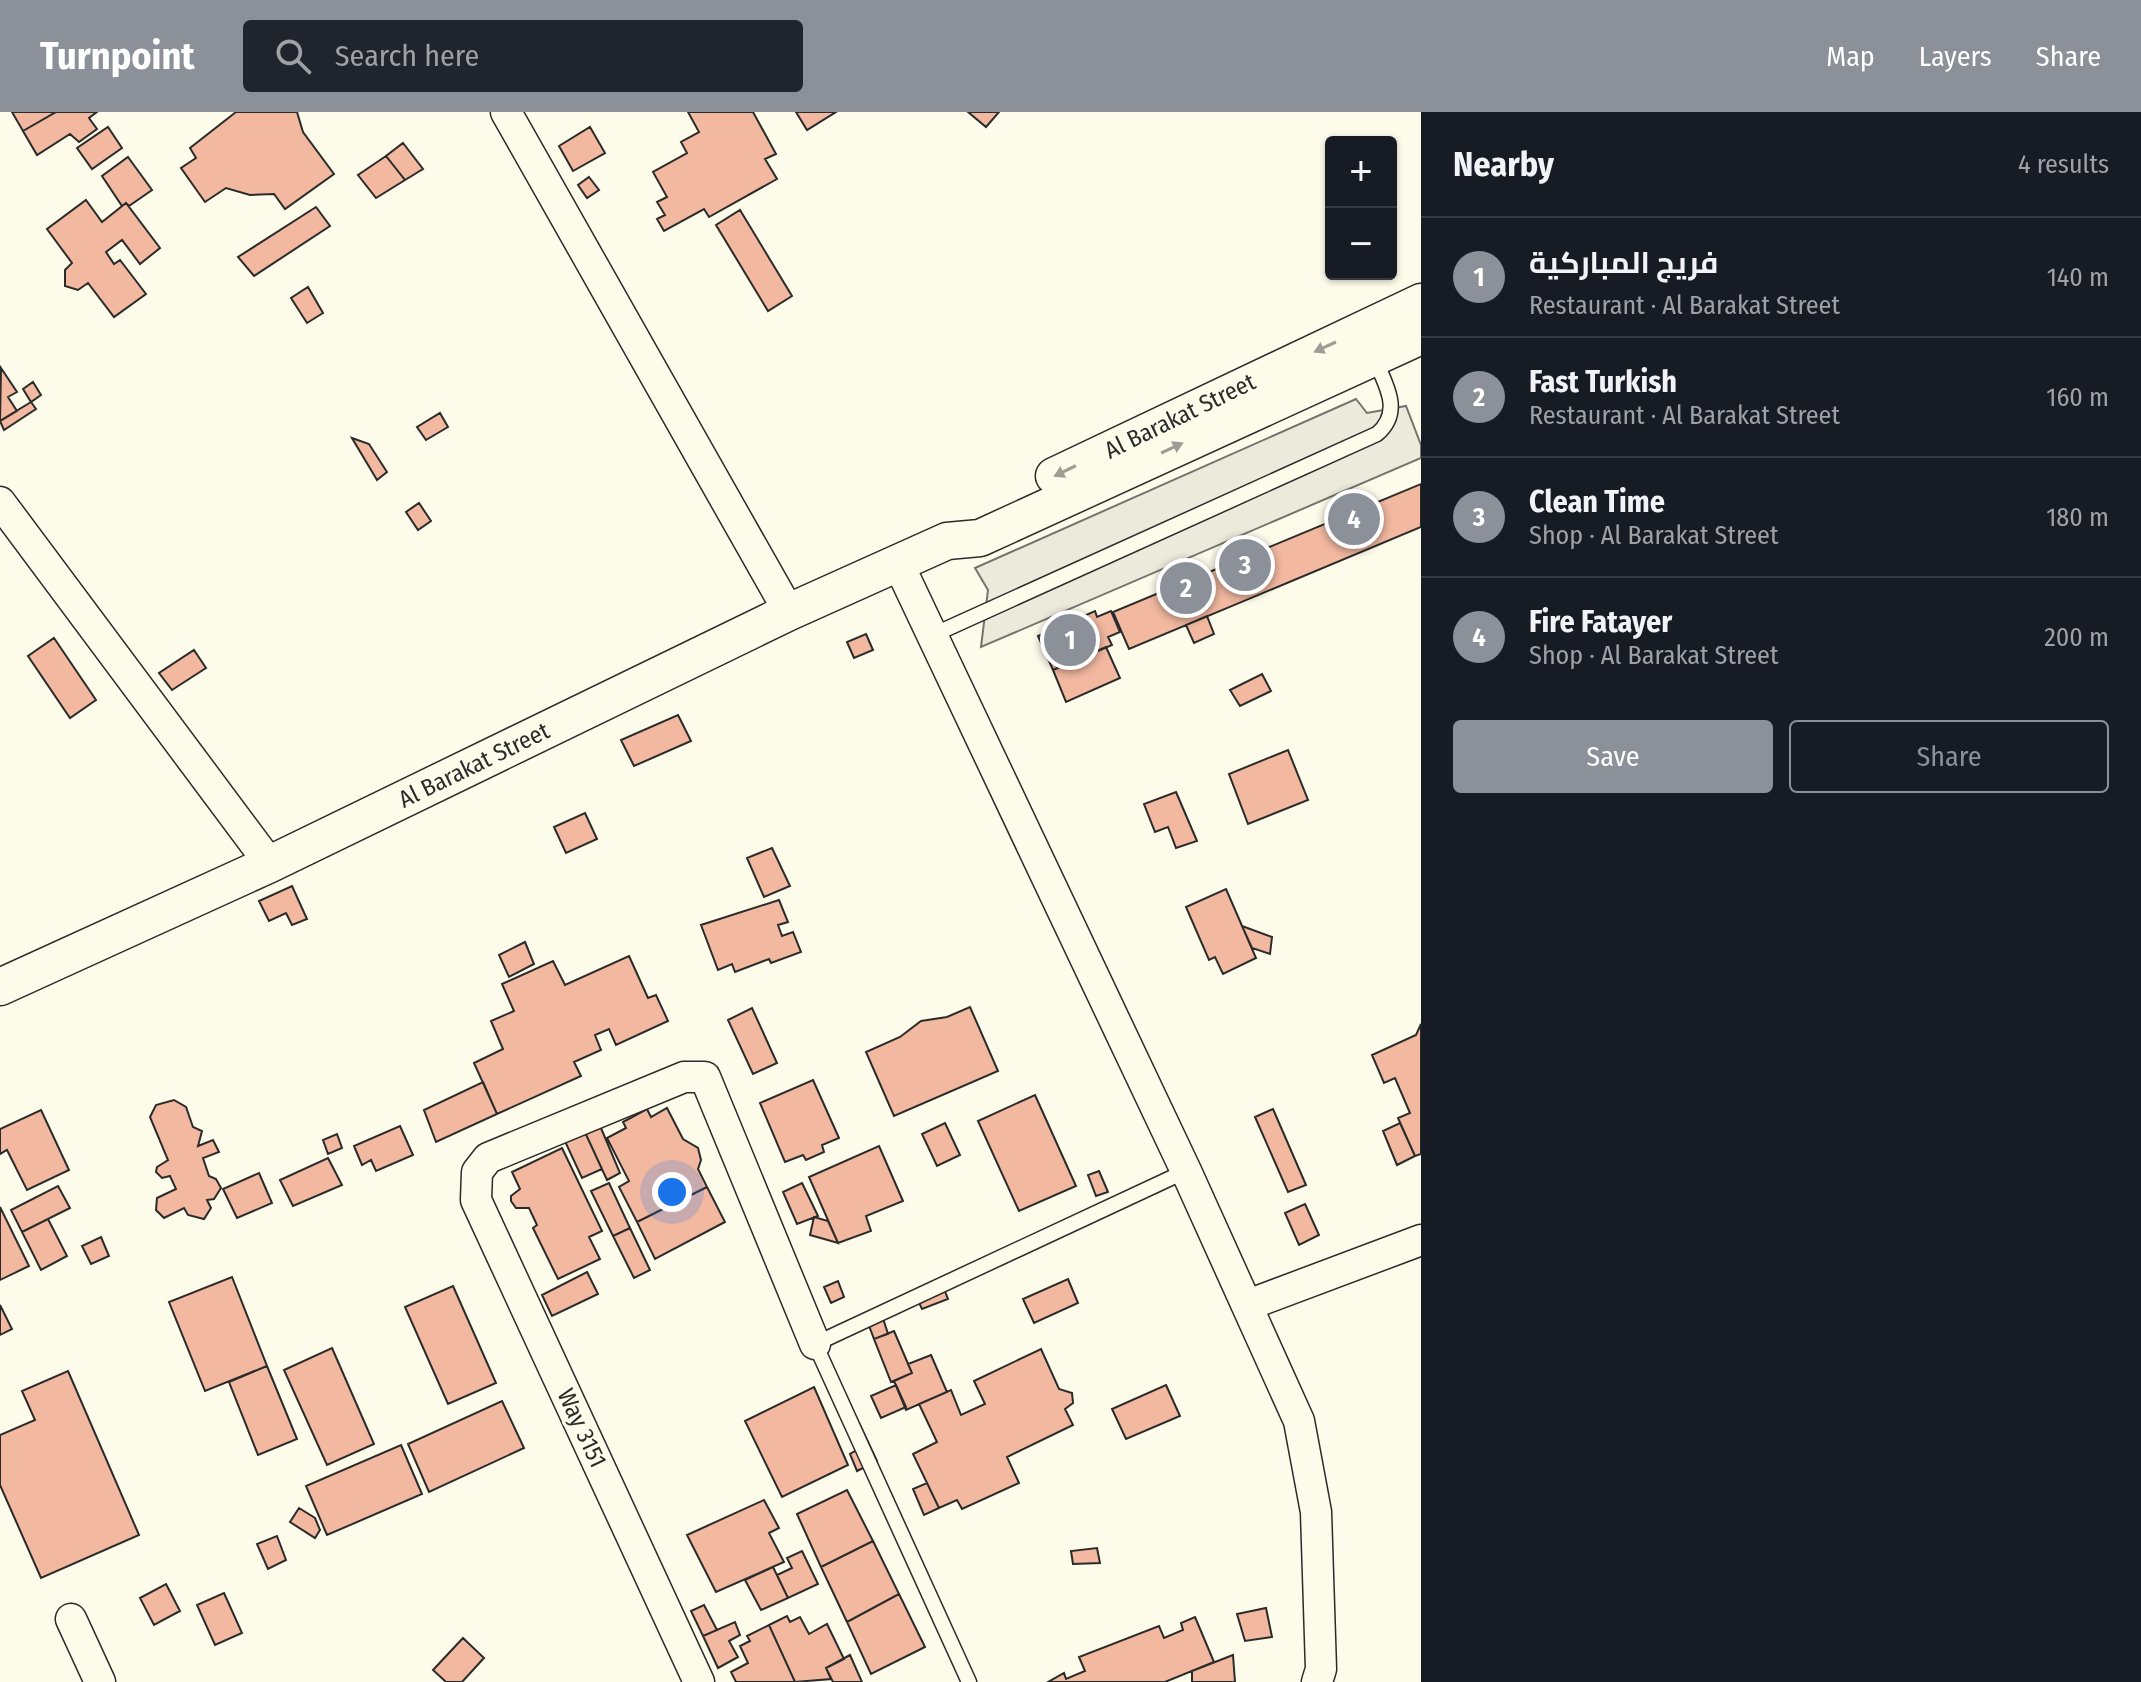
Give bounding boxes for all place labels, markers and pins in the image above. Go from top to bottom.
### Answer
pin: 4 [1328,489,1380,549]
pin: 3 [1219,535,1271,595]
pin: 2 [1160,558,1212,618]
pin: 1 [1044,610,1096,670]

